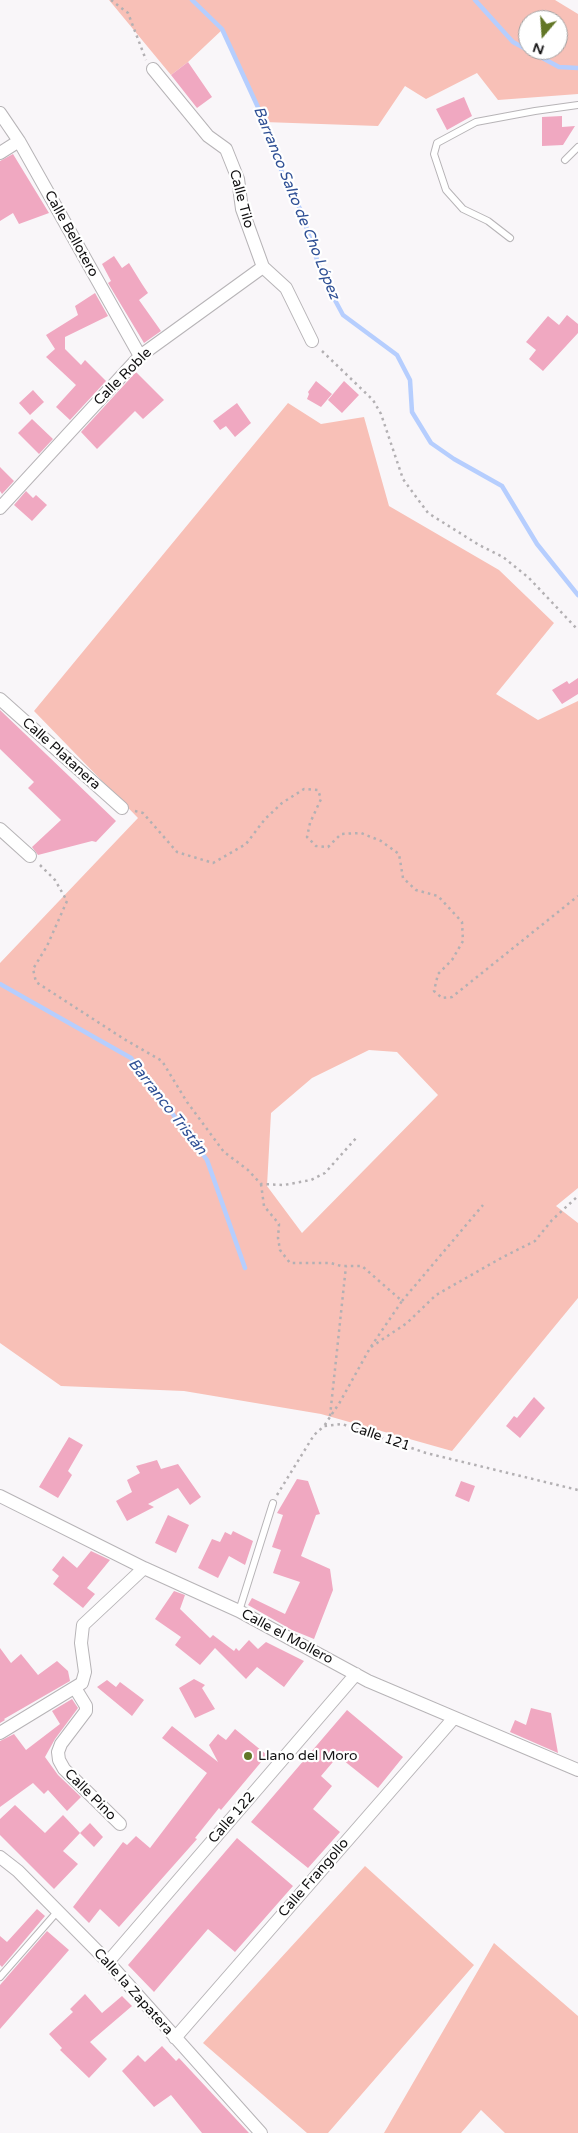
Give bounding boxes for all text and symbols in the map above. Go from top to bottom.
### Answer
north arrow [518,10,568,60]
text: N [531,39,546,59]
water label: Barranco Salto de Cho López [249,104,343,302]
street label: Calle Tilo [225,168,257,230]
street label: Calle Bellotero [40,188,102,280]
street label: Calle Roble [91,345,155,409]
street label: Calle Platanera [18,714,104,794]
water label: Barranco Tristán [124,1055,210,1159]
street label: Calle 121 [348,1419,412,1455]
street label: Calle el Mollero [238,1606,336,1668]
place label: Llano del Moro [258,1748,357,1764]
marker: Llano del Moro [242,1750,254,1762]
street label: Calle Pino [61,1766,119,1824]
street label: Calle 122 [205,1789,259,1847]
street label: Calle Frangollo [275,1835,353,1921]
street label: Calle la Zapatera [90,1945,176,2039]

